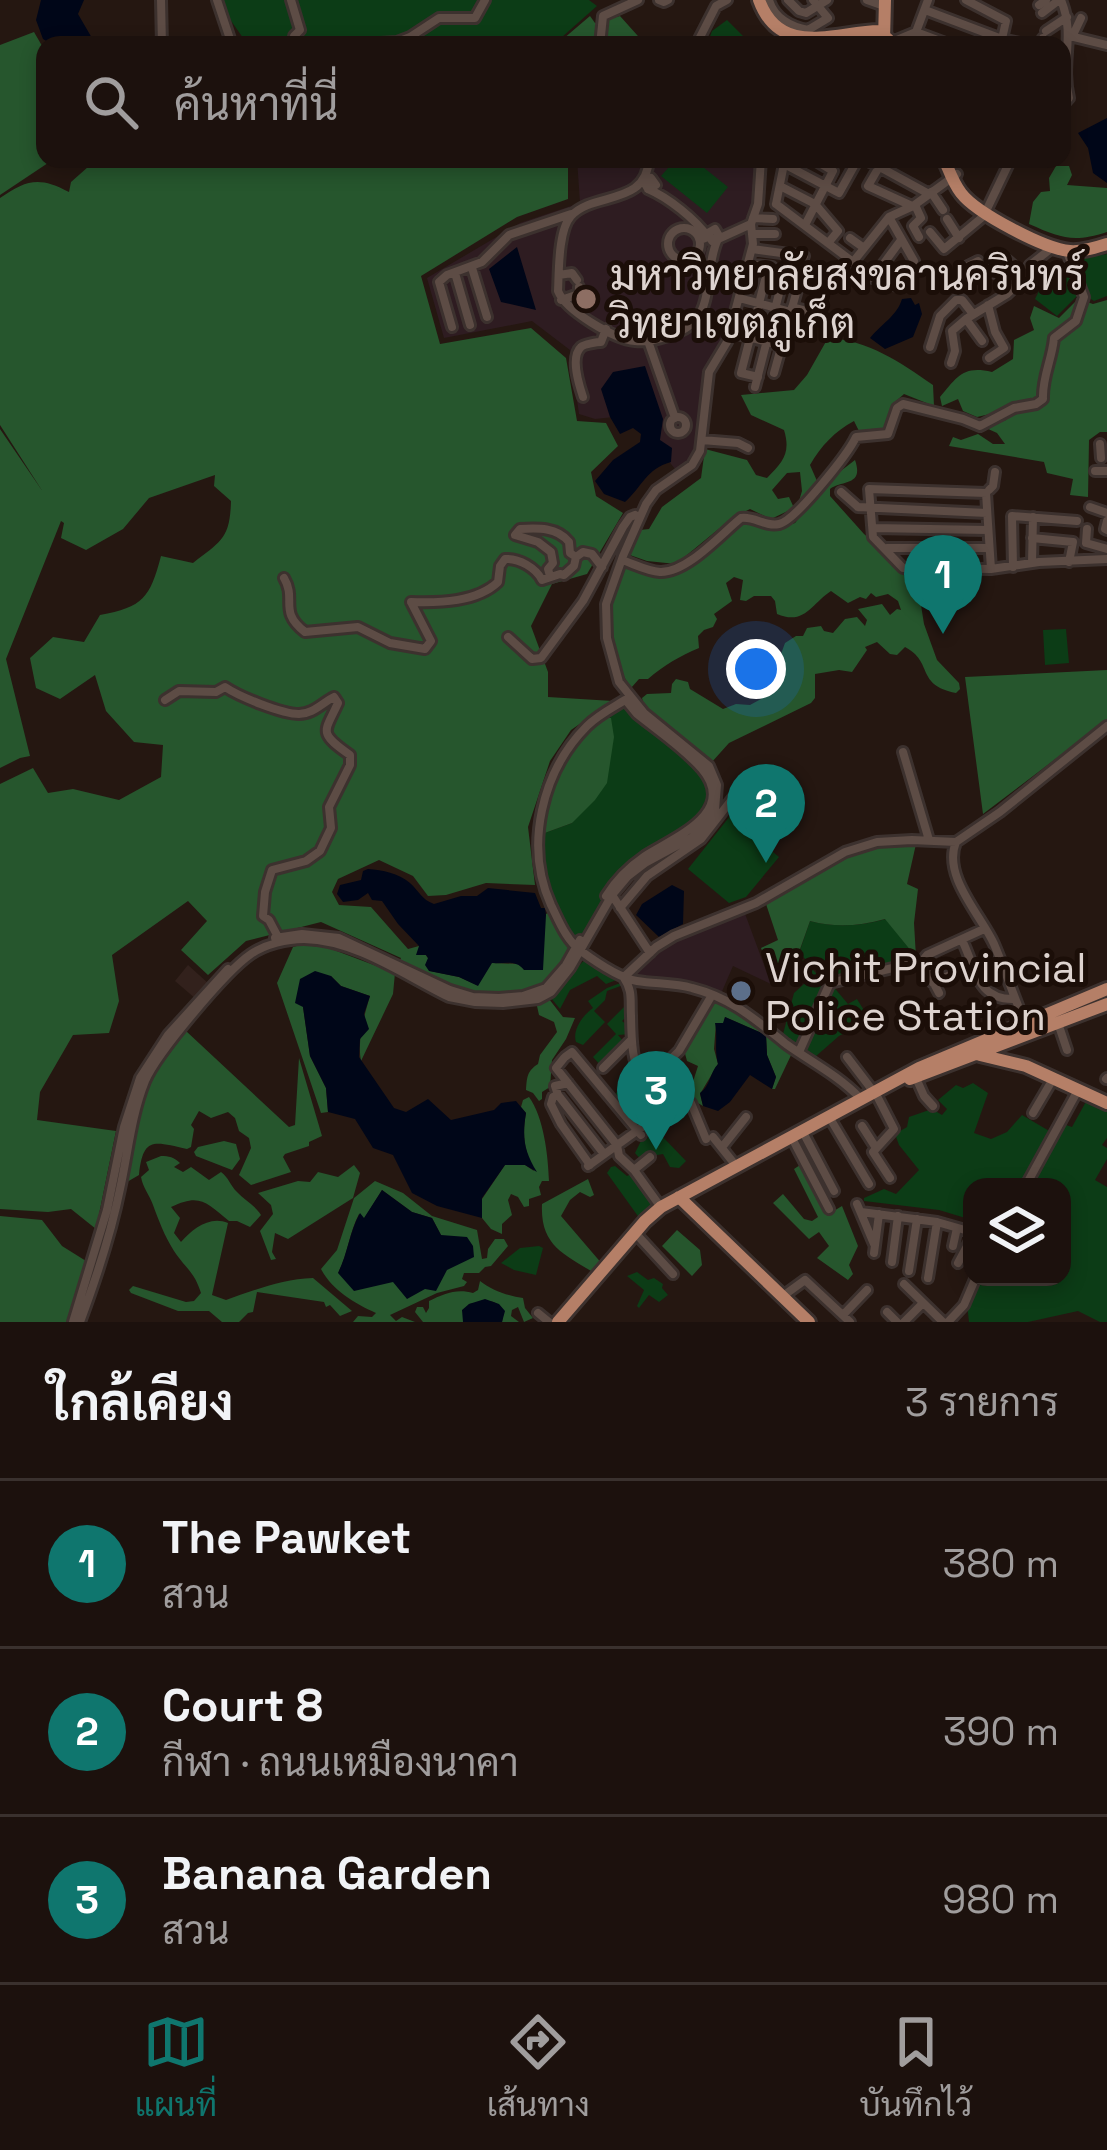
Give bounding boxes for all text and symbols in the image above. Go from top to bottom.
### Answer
search box [36,36,1071,168]
icon: search [78,69,144,135]
text: ค้นหาที่นี่ [174,76,338,133]
place label: มหาวิทยาลัยสงขลานครินทร์ วิทยาเขตภูเก็ต [609,249,1085,352]
marker: มหาวิทยาลัยสงขลานครินทร์ วิทยาเขตภูเก็ต [573,286,599,312]
pin: 1 [904,535,982,634]
your location [726,639,786,699]
pin: 2 [727,764,805,863]
place label: Vichit Provincial Police Station [765,941,1087,1042]
marker: Vichit Provincial Police Station [728,978,754,1004]
pin: 3 [617,1051,695,1150]
map controls [963,1178,1071,1286]
button: layers [963,1178,1071,1286]
text: ใกล้เคียง [48,1370,234,1435]
text: 3 รายการ [905,1378,1059,1427]
text: The Pawket [162,1509,411,1566]
text: 1 [78,1539,96,1588]
text: 380 m [943,1539,1059,1588]
text: สวน [162,1570,229,1619]
text: Court 8 [162,1677,323,1734]
text: 2 [75,1707,99,1756]
text: 390 m [943,1707,1059,1756]
text: กีฬา · ถนนเหมืองนาคา [162,1738,519,1787]
text: Banana Garden [162,1845,492,1902]
text: 3 [75,1875,99,1924]
text: 980 m [942,1875,1059,1924]
text: สวน [162,1906,229,1955]
tab: แผนที่ [135,2009,217,2126]
tab: เส้นทาง [487,2009,590,2126]
tab: บันทึกไว้ [859,2009,972,2126]

